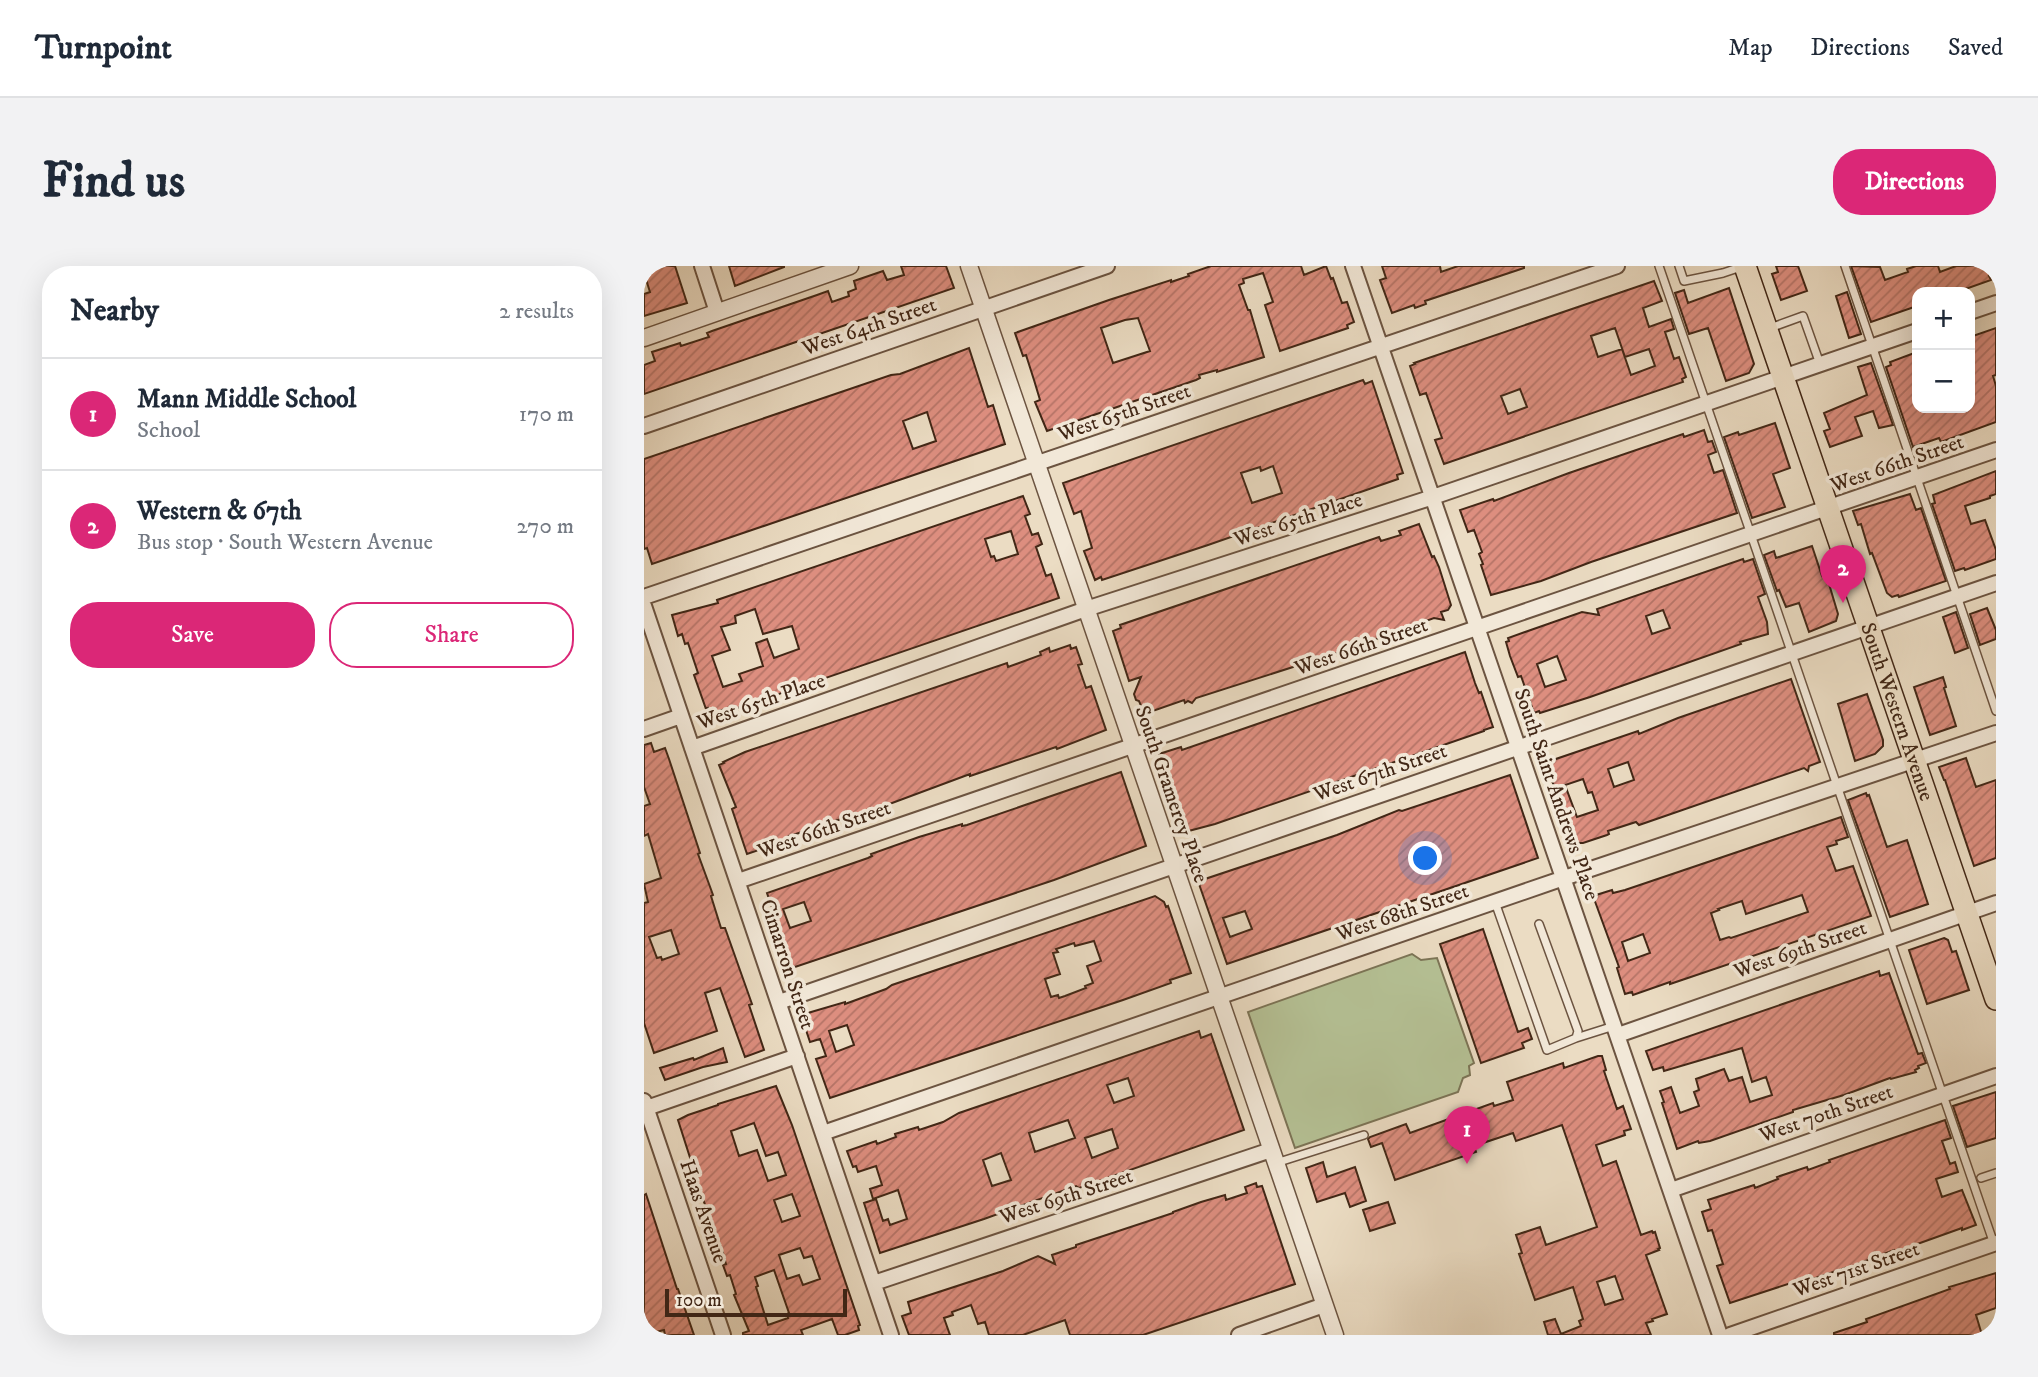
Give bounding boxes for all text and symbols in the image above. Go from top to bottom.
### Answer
text: Turnpoint [35,28,172,69]
text: Map [1728,33,1773,63]
text: Directions [1811,33,1910,63]
text: Saved [1948,33,2003,63]
button: Directions [1833,149,1996,215]
text: Find us [42,151,185,213]
map controls [1912,287,1975,413]
button: + [1912,287,1975,350]
street label: West 64th Street [798,292,940,362]
text: Nearby [70,293,159,330]
text: 2 results [499,297,574,326]
button: − [1912,350,1975,413]
street label: West 65th Street [1054,378,1194,448]
text: Mann Middle School [137,383,356,416]
text: 1 [89,400,97,429]
text: 170 m [519,400,574,429]
text: School [137,416,200,445]
street label: West 66th Street [1826,429,1967,499]
street label: West 65th Place [1230,487,1366,553]
text: Western & 67th [137,495,302,528]
text: 2 [87,512,99,541]
text: 270 m [517,512,574,541]
text: Bus stop · South Western Avenue [137,528,433,557]
pin: 2 [1820,545,1866,603]
button: Save [70,602,315,668]
button: Share [329,602,574,668]
street label: West 66th Street [1290,612,1431,682]
street label: South Western Avenue [1854,619,1939,805]
street label: West 65th Place [693,668,829,736]
street label: South Saint Andrews Place [1508,685,1605,904]
street label: South Gramercy Place [1129,702,1214,887]
street label: West 67th Street [1309,738,1451,808]
street label: West 66th Street [753,795,894,865]
your location [1408,841,1442,875]
street label: West 68th Street [1332,878,1472,948]
street label: Cimarron Street [754,896,820,1033]
street label: West 69th Street [1730,915,1870,985]
street label: West 70th Street [1755,1079,1897,1149]
pin: 1 [1444,1106,1490,1164]
street label: Haas Avenue [673,1156,733,1267]
street label: West 69th Street [995,1163,1136,1231]
street label: West 71st Street [1789,1236,1923,1304]
scale bar [665,1286,847,1318]
text: 100 m [676,1289,722,1312]

